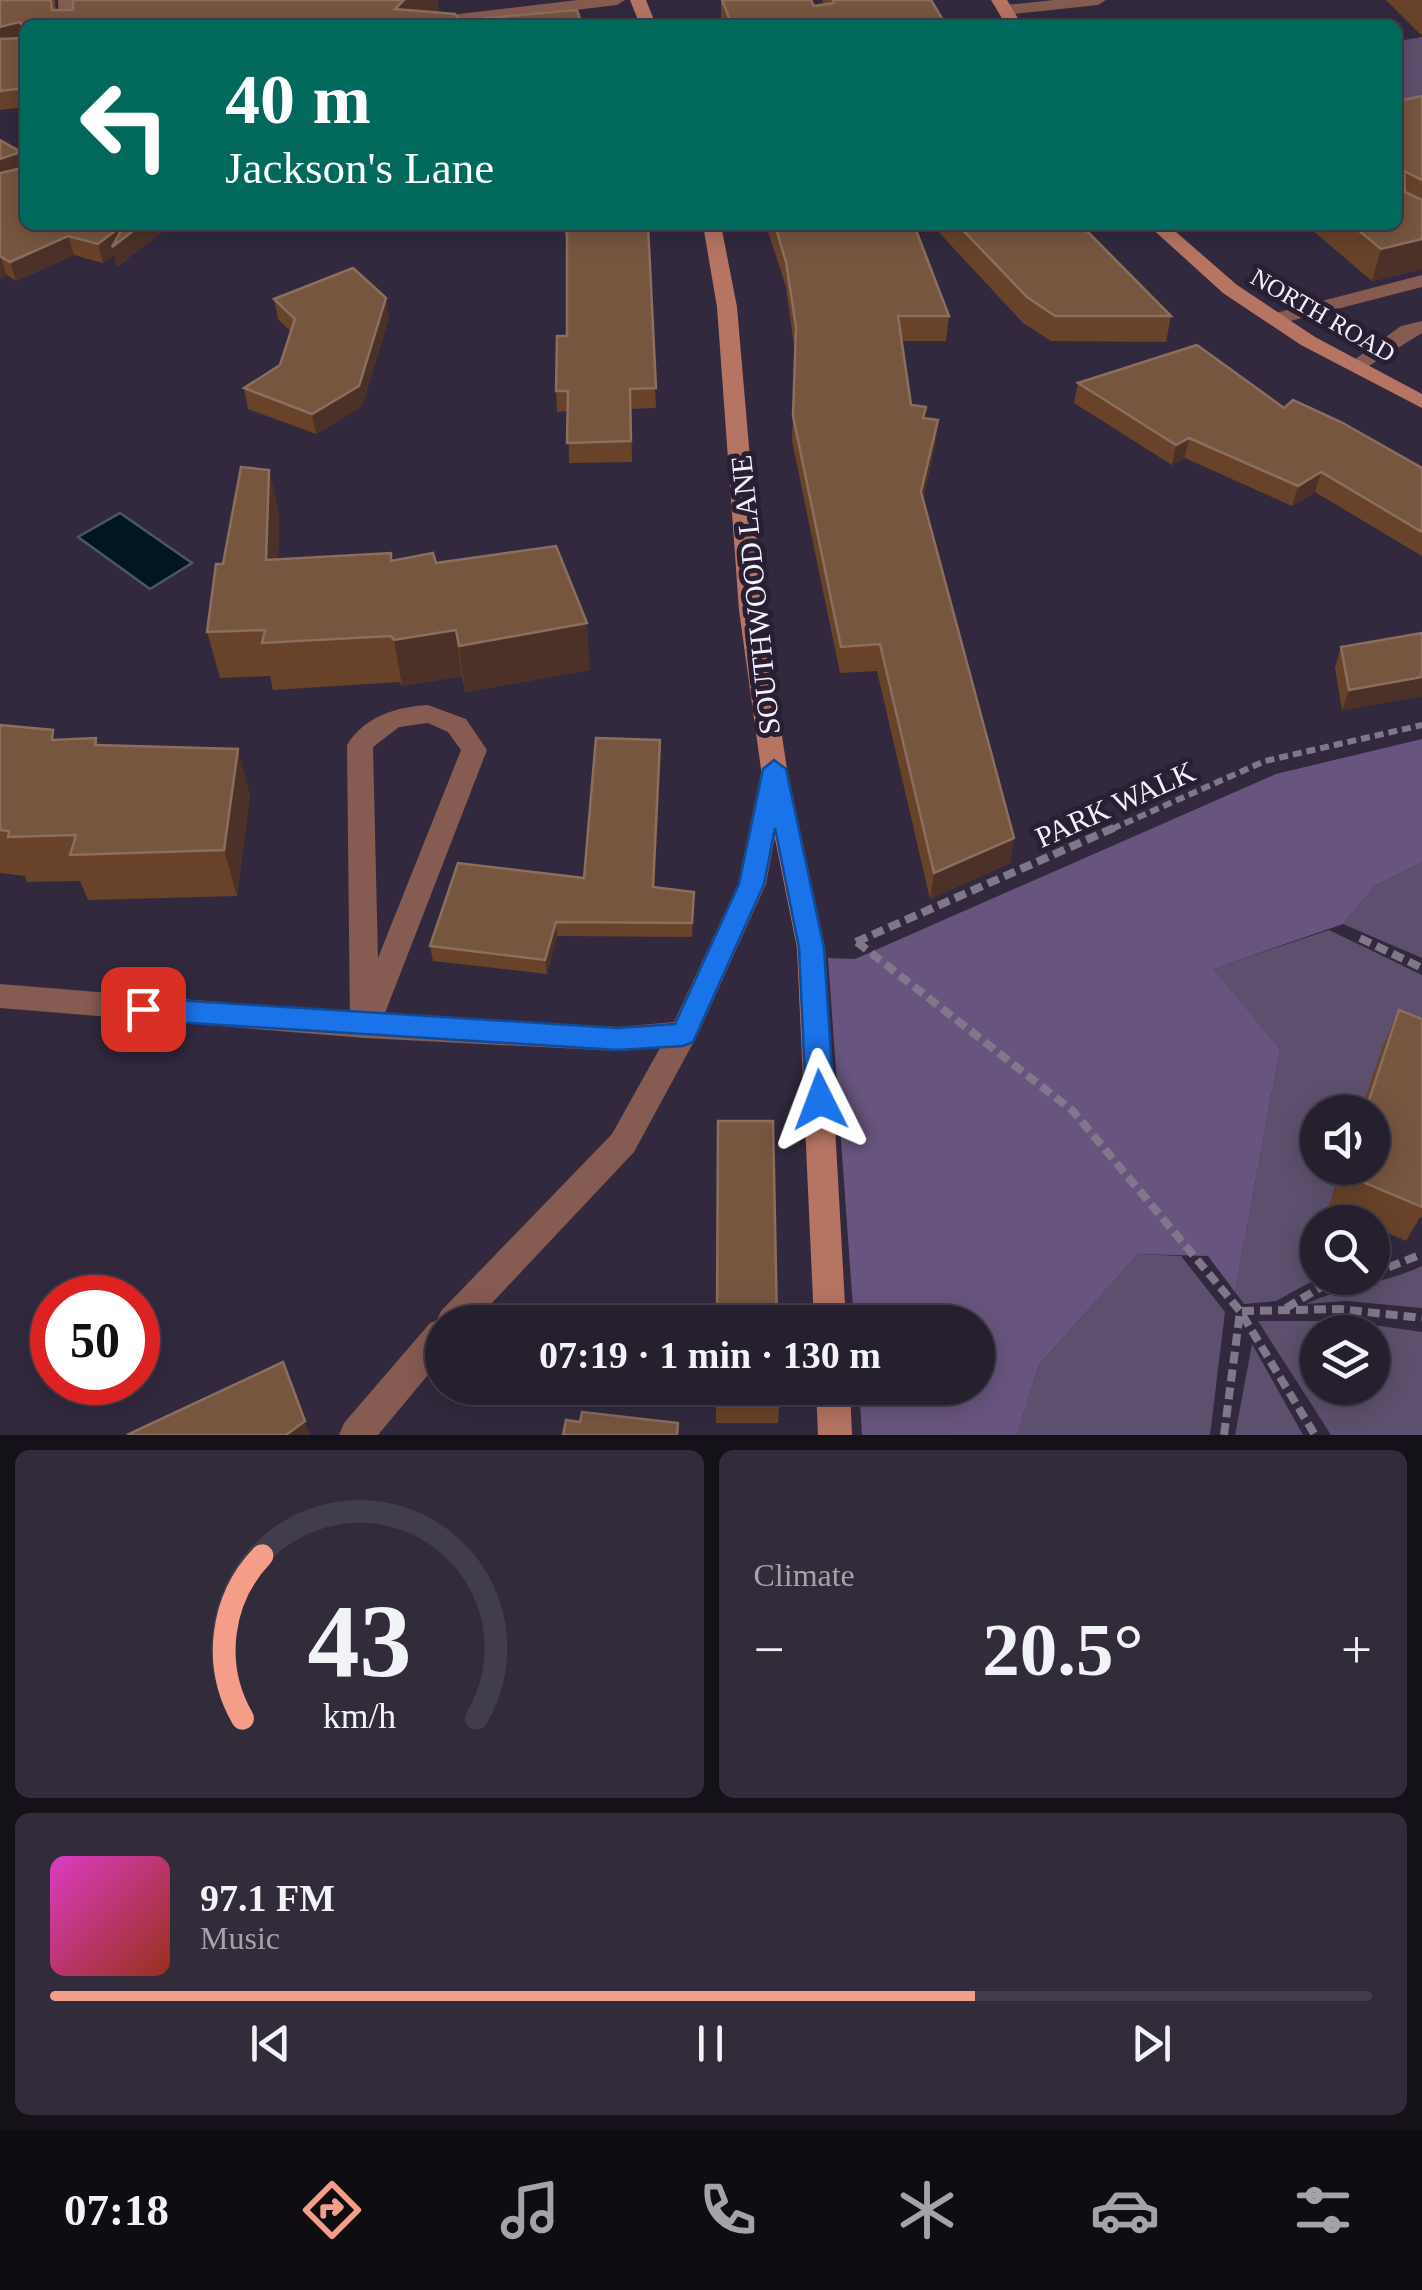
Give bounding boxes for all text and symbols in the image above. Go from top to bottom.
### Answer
icon: left [60,60,190,190]
text: 40 m [225,61,371,138]
text: Jackson's Lane [225,143,494,193]
street label: NORTH ROAD [1246,263,1400,367]
street label: SOUTHWOOD LANE [724,454,786,736]
street label: PARK WALK [1030,754,1200,854]
pin [101,967,186,1052]
icon: arrive [116,982,171,1037]
position arrow [768,1048,872,1152]
map controls [1300,1095,1390,1405]
button: sound [1300,1095,1390,1185]
button: search [1300,1205,1390,1295]
speed limit sign: 50 [30,1275,160,1405]
button: layers [1300,1315,1390,1405]
text: 07:19 · 1 min · 130 m [539,1334,881,1376]
text: Climate [754,1557,855,1593]
text: 43 [307,1583,411,1698]
text: 20.5° [982,1608,1143,1691]
text: − [754,1619,785,1680]
text: + [1341,1619,1372,1680]
text: km/h [323,1696,396,1736]
text: 97.1 FM [200,1877,335,1919]
text: Music [200,1920,280,1956]
icon: previous [243,2016,298,2071]
icon: pause [683,2016,738,2071]
icon: next [1124,2016,1179,2071]
icon: directions [297,2175,367,2245]
icon: music [495,2175,565,2245]
icon: phone [693,2175,763,2245]
icon: climate [892,2175,962,2245]
icon: car [1090,2175,1160,2245]
icon: filters [1288,2175,1358,2245]
text: 07:18 [64,2185,169,2235]

